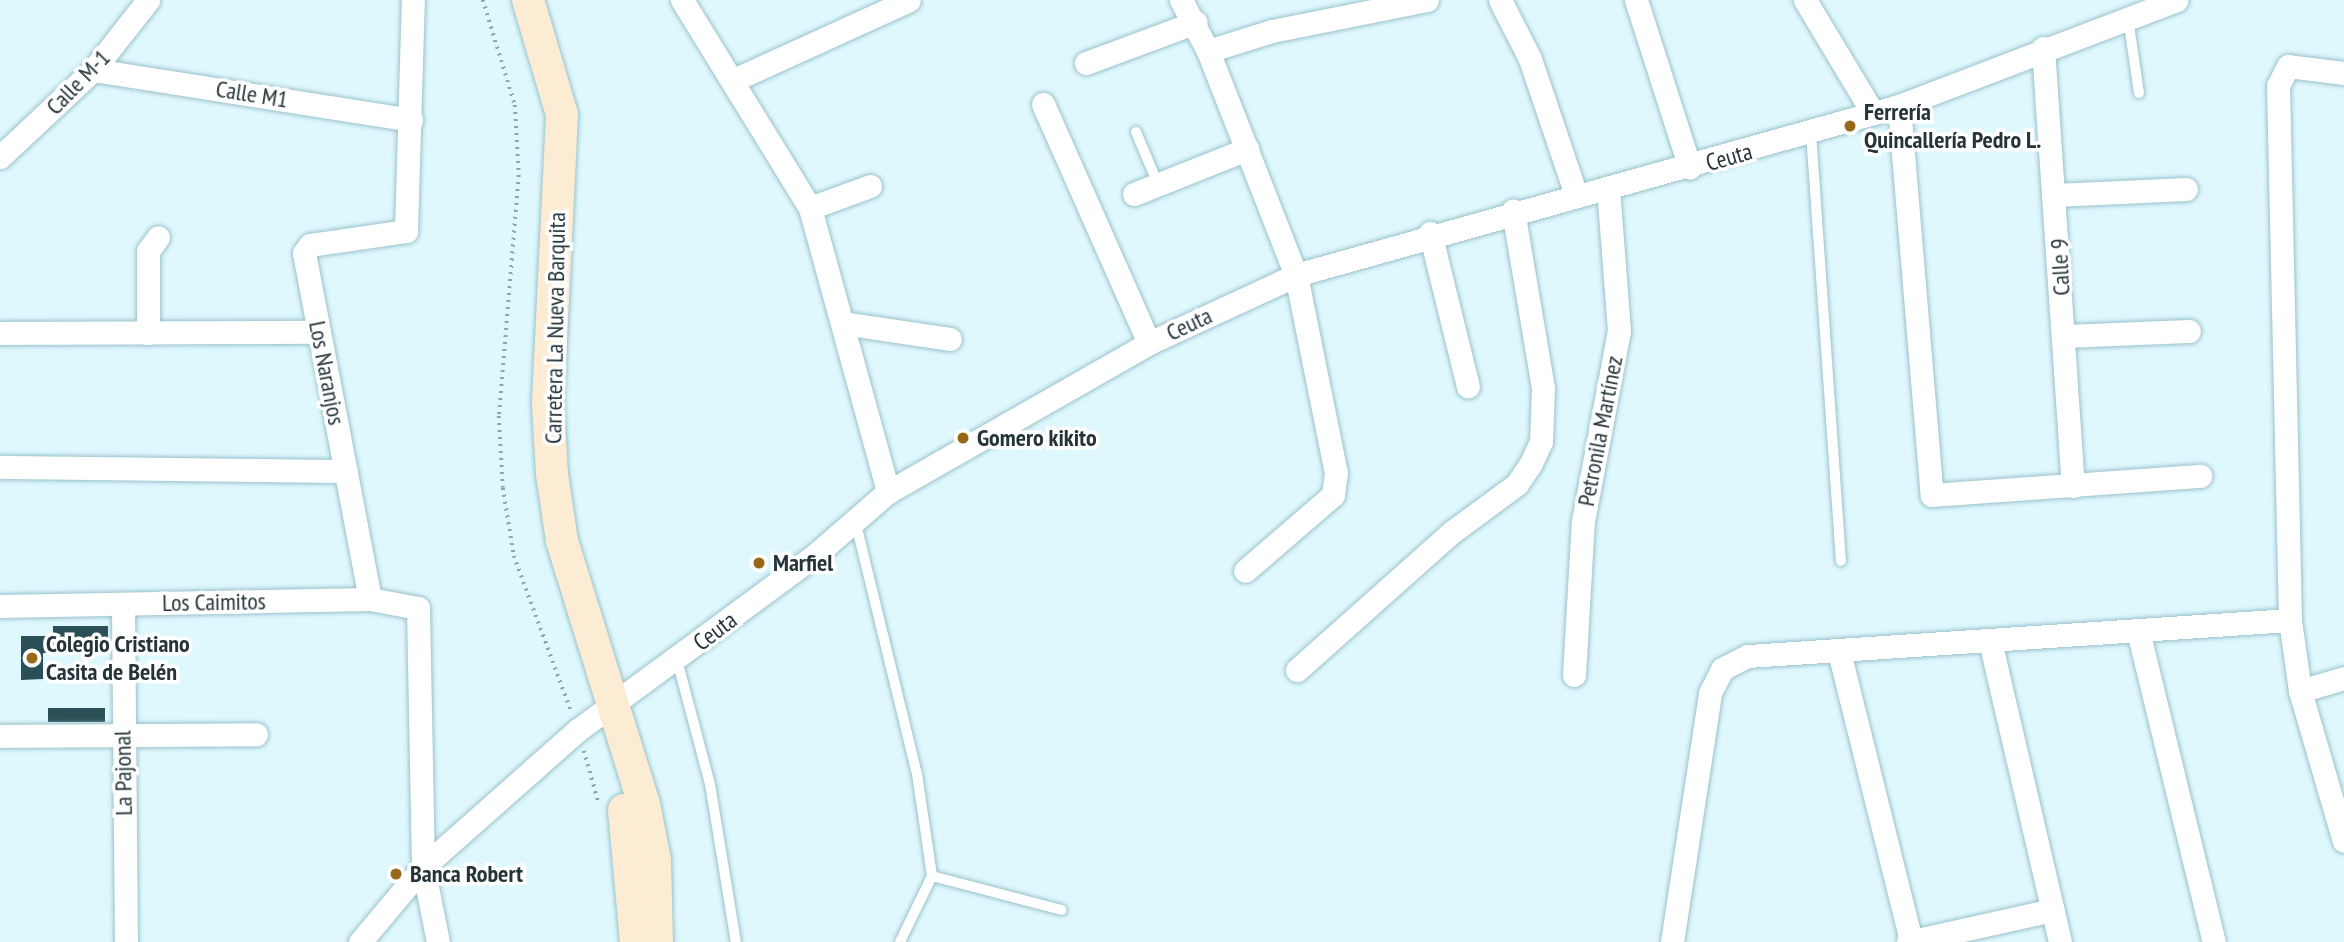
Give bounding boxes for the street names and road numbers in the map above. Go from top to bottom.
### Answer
street label: Calle M-1 [40,43,116,121]
street label: Calle M1 [214,74,290,114]
street label: Ceuta [1703,137,1755,177]
street label: Carretera La Nueva Barquita [539,212,571,444]
street label: Calle 9 [2044,238,2076,296]
street label: Ceuta [1162,301,1216,347]
street label: Los Naranjos [303,319,351,427]
street label: Petronila Martínez [1571,353,1629,509]
street label: Los Caimitos [162,587,266,617]
street label: Ceuta [688,605,742,657]
street label: La Pajonal [108,730,138,816]

